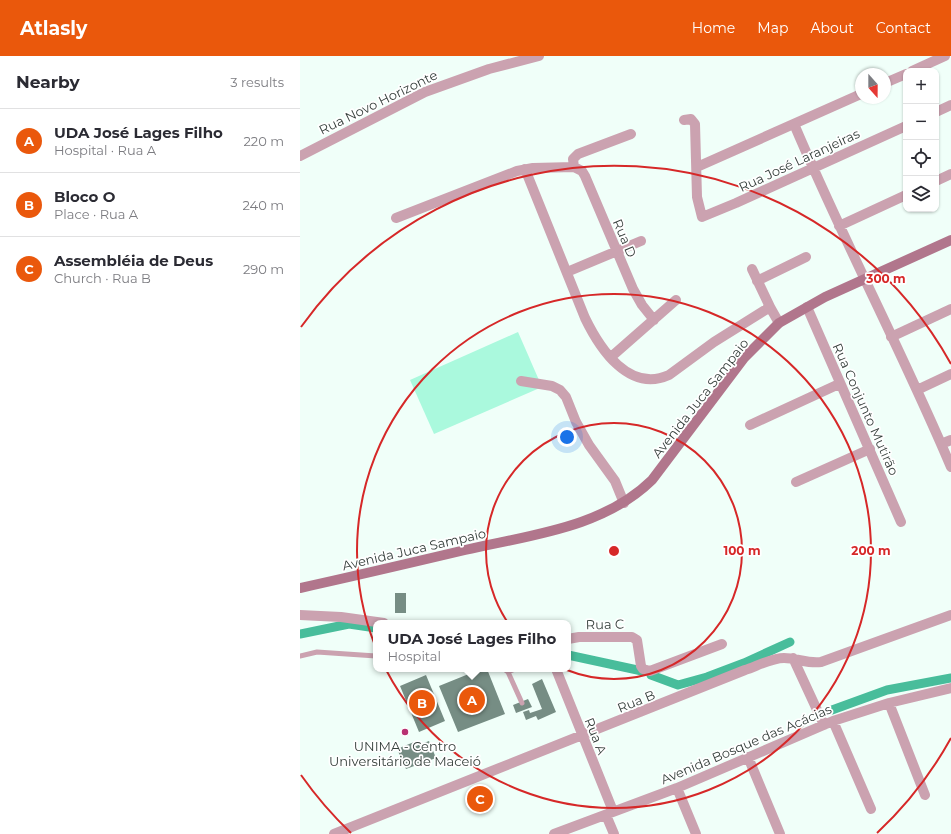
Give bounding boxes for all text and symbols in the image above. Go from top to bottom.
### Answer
text: Atlasly [20,17,87,40]
text: Home [692,19,735,37]
text: Map [757,19,788,37]
text: About [810,19,854,37]
text: Contact [876,19,931,37]
street label: Rua Novo Horizonte [316,66,440,138]
north arrow [855,68,891,104]
map controls [903,68,939,212]
button: + [903,68,939,104]
text: Nearby [16,72,80,92]
text: 3 results [230,74,284,90]
button: − [903,104,939,140]
text: UDA José Lages Filho [54,123,223,142]
street label: Rua José Laranjeiras [736,125,862,195]
text: A [24,133,34,149]
text: 220 m [243,133,284,149]
button: locate [903,140,939,176]
text: Hospital · Rua A [54,142,156,158]
button: layers [903,176,939,212]
text: Bloco O [54,187,115,206]
text: B [24,197,34,213]
text: 240 m [243,197,284,213]
text: Place · Rua A [54,206,138,222]
street label: Rua D [610,216,640,260]
text: Assembléia de Deus [54,251,213,270]
text: C [24,261,34,277]
text: 290 m [243,261,284,277]
text: Church · Rua B [54,270,151,286]
text: 300 m [865,271,906,286]
street label: Avenida Juca Sampaio [648,335,752,461]
street label: Rua Conjunto Mutirão [830,340,902,478]
your location [557,427,577,447]
street label: Avenida Juca Sampaio [341,525,487,573]
text: 100 m [724,543,760,558]
text: 200 m [851,543,891,558]
centre of rings [607,544,621,558]
street label: Rua C [586,616,624,632]
popup [373,620,571,672]
text: UDA José Lages Filho [388,629,556,648]
text: Hospital [388,648,441,664]
pin: A [459,685,485,715]
street label: Rua B [615,686,657,716]
pin: B [409,688,435,718]
street label: Avenida Bosque das Acácias [658,701,834,787]
street label: Rua A [581,715,611,757]
marker: UNIMA - Centro Universitário de Maceió [400,727,410,737]
place label: UNIMA - Centro Universitário de Maceió [329,738,481,769]
pin: C [467,784,493,814]

